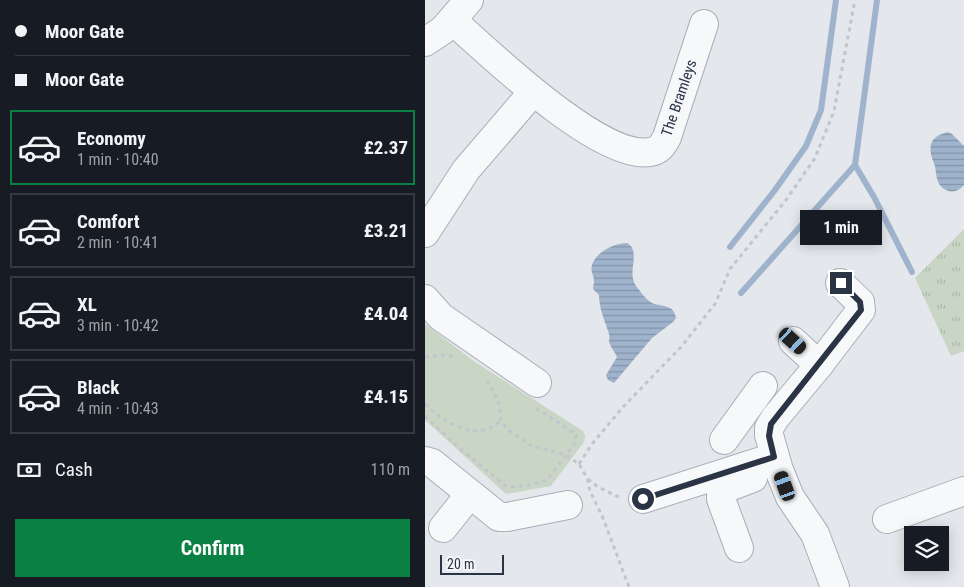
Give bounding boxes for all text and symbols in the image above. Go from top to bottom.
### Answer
text: Moor Gate [45,20,124,43]
street label: The Bramleys [657,57,701,139]
text: Moor Gate [45,68,124,91]
icon: car [17,125,62,170]
text: Economy [77,127,146,150]
text: £2.37 [364,136,408,159]
text: 1 min · 10:40 [77,150,159,169]
icon: car [17,208,62,253]
text: Comfort [77,210,140,233]
callout: 1 min [800,210,882,246]
text: 1 min [823,218,859,237]
text: £3.21 [364,219,408,242]
text: 2 min · 10:41 [77,233,159,252]
route end [830,272,852,294]
icon: car [17,291,62,336]
text: XL [77,293,97,316]
text: £4.04 [364,302,408,325]
text: 3 min · 10:42 [77,316,159,335]
car [776,325,809,357]
icon: car [17,374,62,419]
text: Black [77,376,119,399]
text: £4.15 [364,385,408,408]
text: 4 min · 10:43 [77,399,159,418]
icon: cash [15,456,43,484]
text: Cash [55,458,93,481]
text: 110 m [371,460,410,479]
car [772,469,797,503]
route start [632,488,654,510]
button: Confirm [15,519,410,577]
map controls [904,526,949,571]
button: layers [904,526,949,571]
scale bar [440,552,504,575]
text: 20 m [447,556,475,572]

